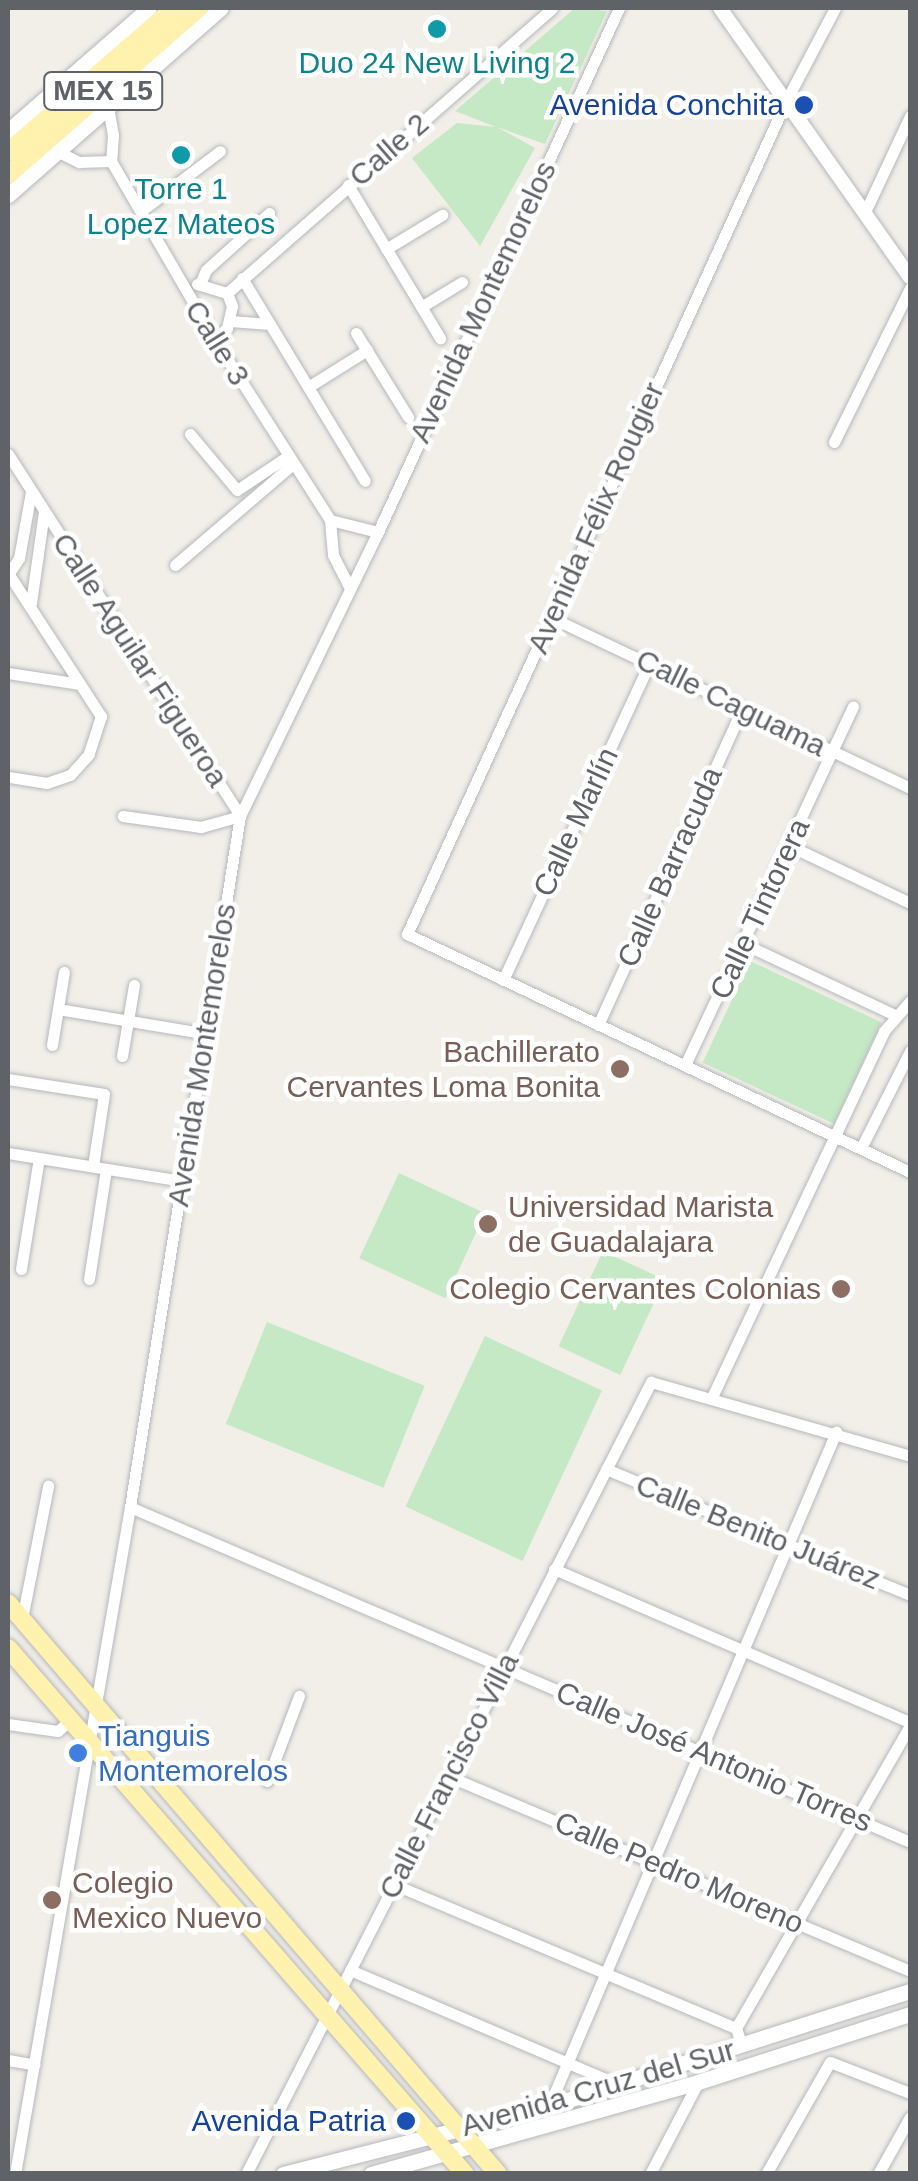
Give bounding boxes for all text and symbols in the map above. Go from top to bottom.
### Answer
marker: Duo 24 New Living 2 [426,18,448,40]
place label: Duo 24 New Living 2 [299,45,575,81]
road number: MEX 15 [43,68,163,114]
place label: Avenida Conchita [549,87,784,123]
marker: Avenida Conchita [793,94,815,116]
street label: Calle 2 [342,106,436,194]
marker: Torre 1 Lopez Mateos [170,144,192,166]
street label: Avenida Montemorelos [402,156,564,448]
place label: Torre 1 Lopez Mateos [87,171,275,242]
street label: Calle 3 [177,294,257,392]
street label: Avenida Félix Rougier [520,377,672,659]
street label: Calle Aguilar Figueroa [44,526,236,794]
street label: Calle Caguama [630,641,832,765]
street label: Calle Marlín [526,742,626,902]
street label: Calle Barracuda [610,761,730,973]
street label: Calle Tintorera [702,813,818,1005]
street label: Avenida Montemorelos [160,901,244,1209]
place label: Bachillerato Cervantes Loma Bonita [286,1034,600,1104]
marker: Bachillerato Cervantes Loma Bonita [609,1058,631,1080]
place label: Universidad Marista de Guadalajara [508,1189,773,1260]
marker: Universidad Marista de Guadalajara [477,1213,499,1235]
place label: Colegio Cervantes Colonias [449,1271,821,1307]
marker: Colegio Cervantes Colonias [830,1278,852,1300]
street label: Calle Benito Juárez [631,1467,885,1597]
street label: Calle Francisco Villa [371,1647,527,1905]
street label: Calle José Antonio Torres [550,1674,878,1840]
place label: Tianguis Montemorelos [98,1718,288,1788]
marker: Tianguis Montemorelos [67,1742,89,1764]
street label: Calle Pedro Moreno [549,1804,809,1942]
place label: Colegio Mexico Nuevo [72,1865,262,1936]
marker: Colegio Mexico Nuevo [41,1889,63,1911]
street label: Avenida Cruz del Sur [457,2032,739,2144]
place label: Avenida Patria [191,2103,386,2139]
marker: Avenida Patria [395,2110,417,2132]

